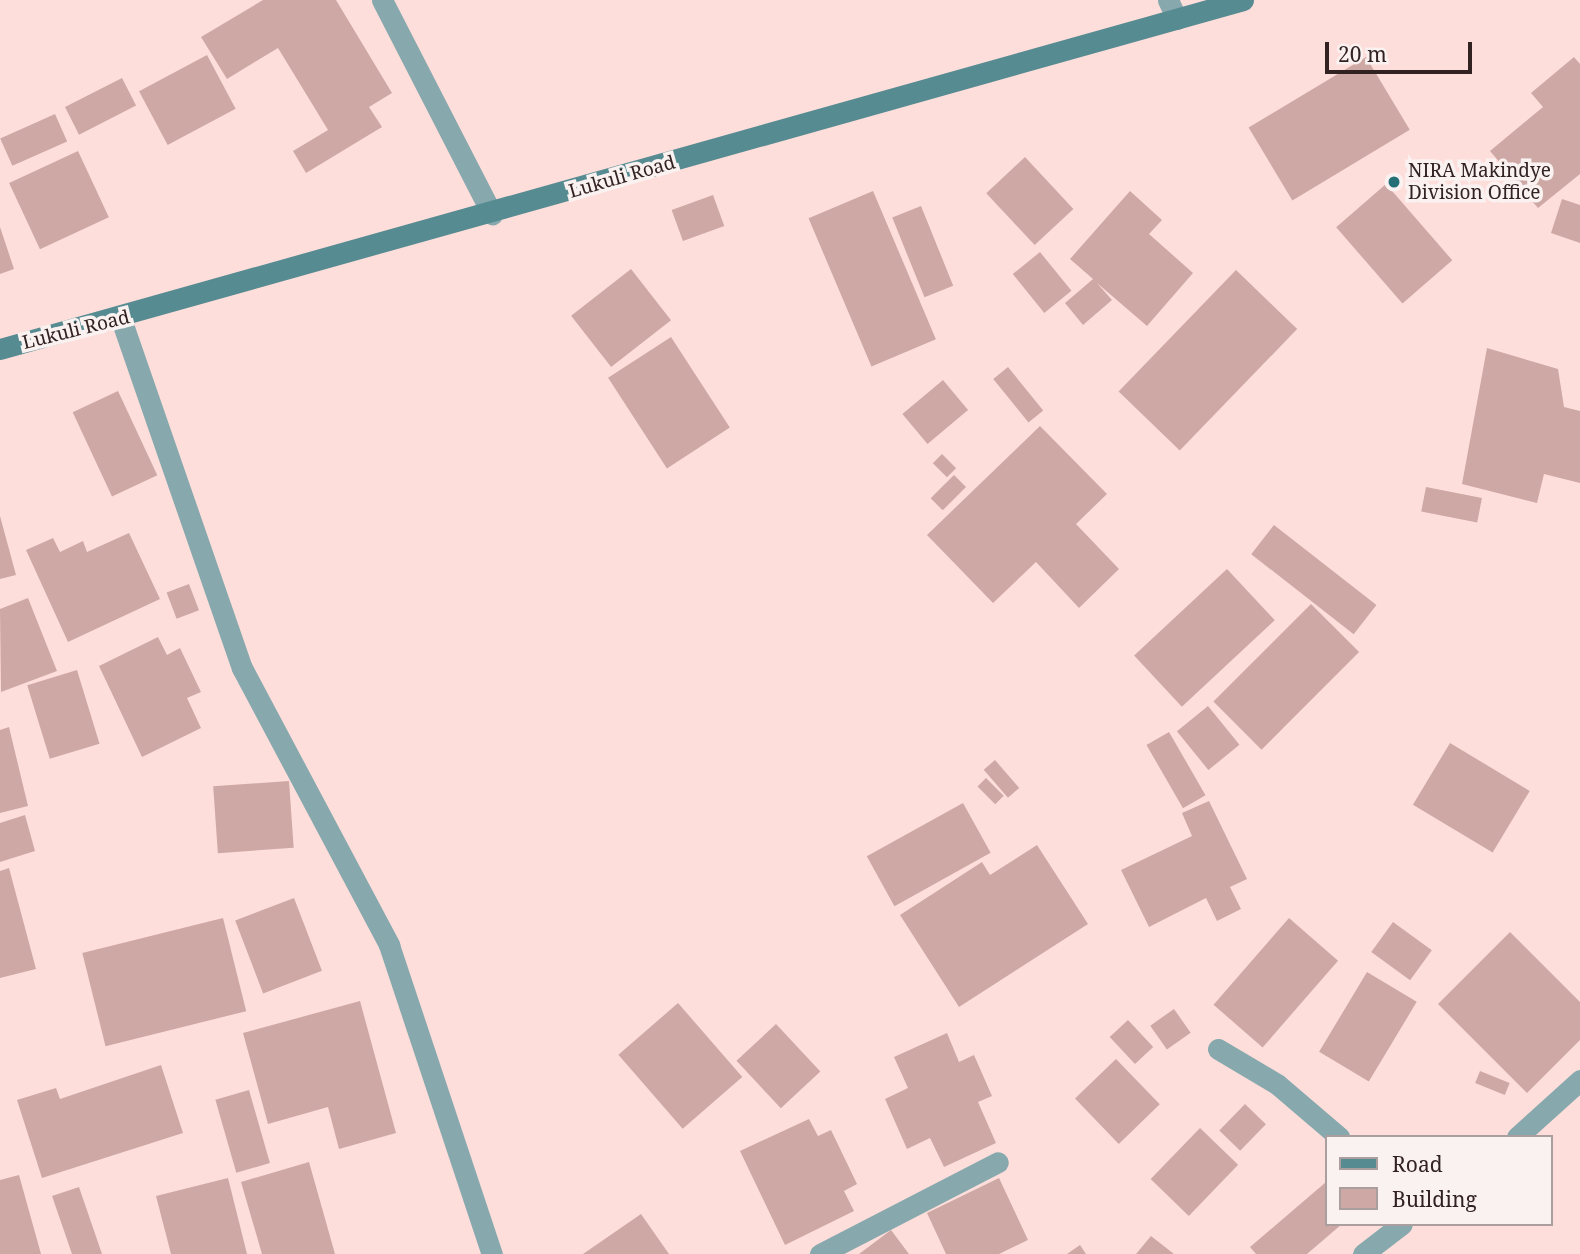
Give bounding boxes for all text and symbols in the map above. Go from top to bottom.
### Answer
scale bar [1328,28,1475,72]
text: 20 m [1338,40,1387,68]
street label: Lukuli Road [566,151,678,203]
place label: NIRA Makindye Division Office [1408,160,1551,204]
marker: NIRA Makindye Division Office [1386,174,1402,190]
street label: Lukuli Road [20,306,132,354]
legend [1324,1135,1552,1226]
text: Road [1392,1150,1443,1178]
text: Building [1392,1185,1477,1213]

